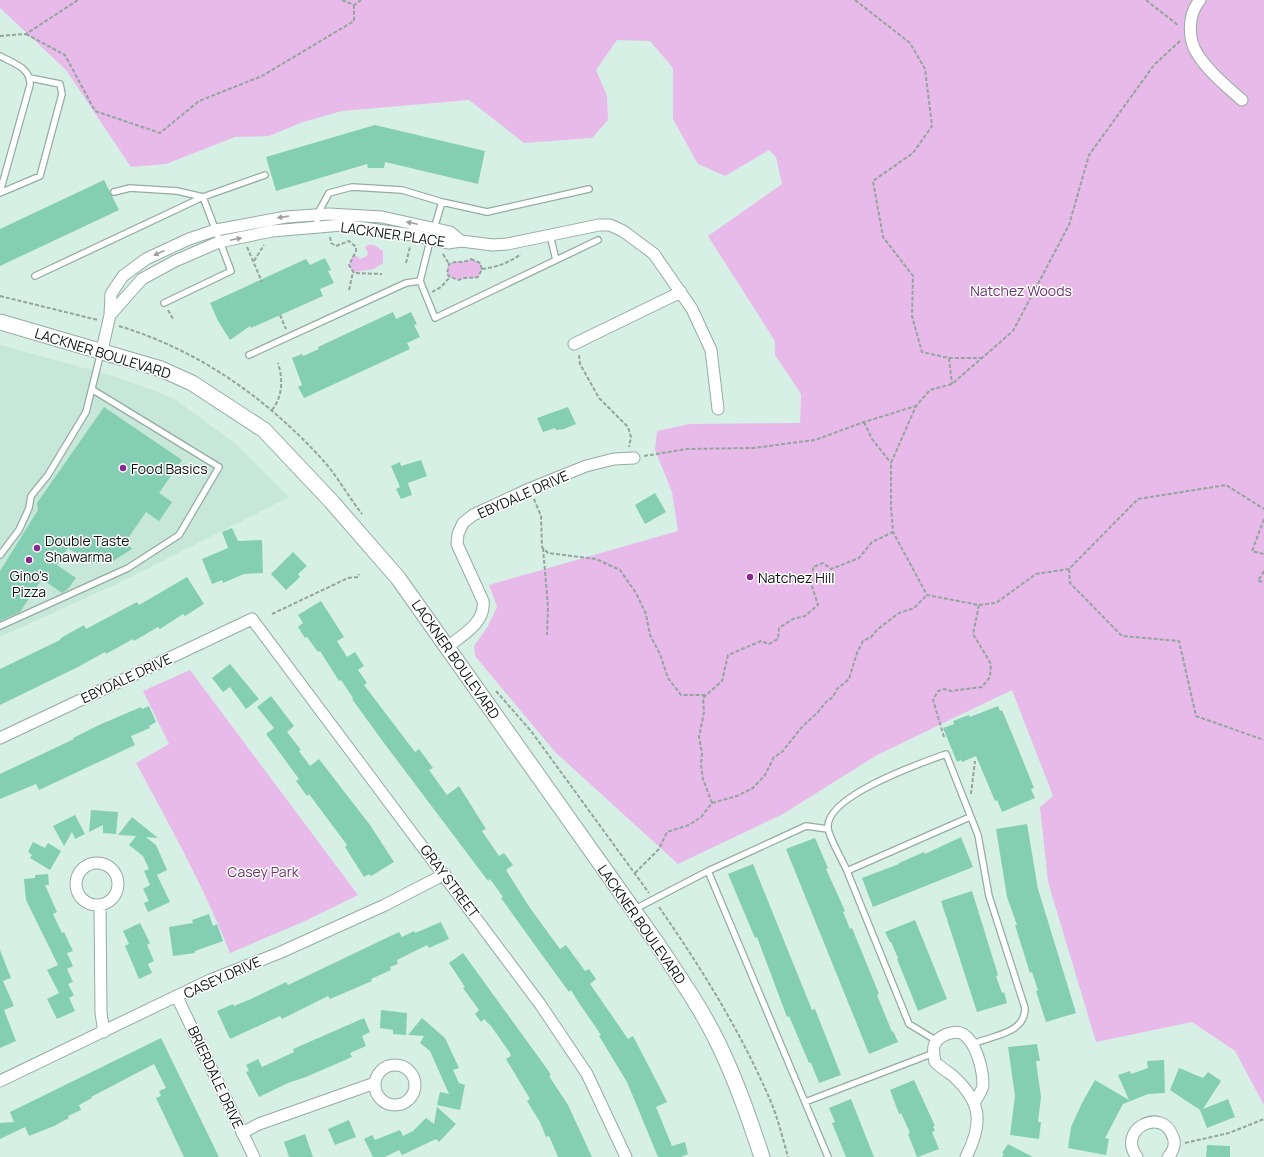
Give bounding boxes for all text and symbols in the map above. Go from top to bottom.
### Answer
one-way arrow [277,214,289,221]
street label: LACKNER PLACE [339,217,447,251]
one-way arrow [406,220,418,226]
one-way arrow [230,235,242,241]
one-way arrow [153,250,164,256]
park label: Natchez Woods [970,281,1072,300]
street label: LACKNER BOULEVARD [33,323,173,383]
place label: Food Basics [131,459,208,478]
marker: Food Basics [118,463,128,473]
street label: EBYDALE DRIVE [474,465,572,523]
place label: Double Taste Shawarma [45,531,130,566]
marker: Double Taste Shawarma [32,543,42,553]
marker: Gino's Pizza [24,555,34,565]
place label: Gino's Pizza [10,566,48,601]
place label: Natchez Hill [758,568,835,587]
marker: Natchez Hill [745,572,755,582]
street label: LACKNER BOULEVARD [408,596,504,722]
street label: EBYDALE DRIVE [78,649,174,707]
street label: GRAY STREET [416,841,484,922]
street label: LACKNER BOULEVARD [594,861,690,987]
park label: Casey Park [227,862,300,881]
street label: CASEY DRIVE [180,951,264,1003]
street label: BRIERDALE DRIVE [184,1023,248,1131]

